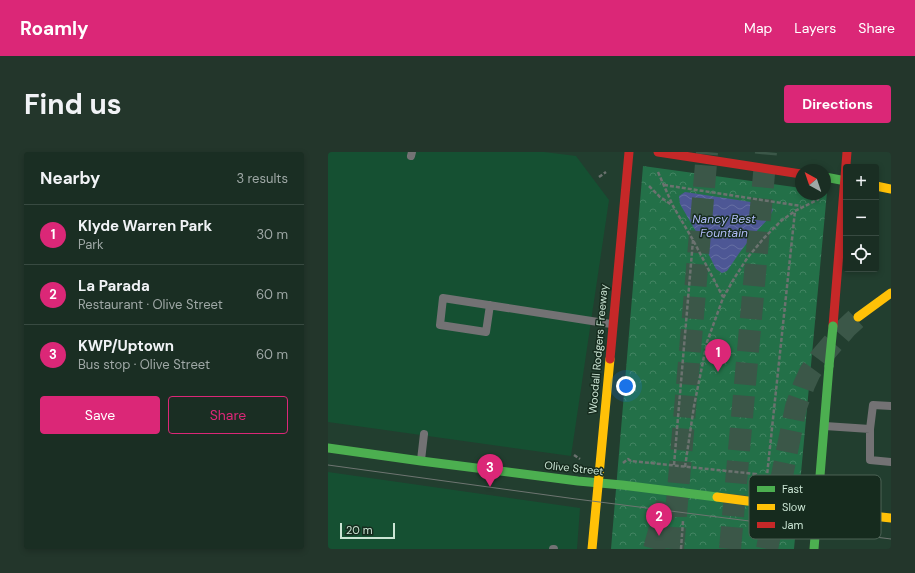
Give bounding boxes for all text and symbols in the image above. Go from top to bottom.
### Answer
text: Roamly [20,16,89,41]
text: Map [744,19,772,37]
text: Layers [794,19,836,37]
text: Share [858,19,895,37]
button: Directions [784,85,891,123]
text: Find us [24,86,122,123]
north arrow [795,164,831,200]
map controls [843,164,879,272]
button: + [843,164,879,200]
text: Nearby [40,167,100,189]
text: 3 results [236,170,288,187]
button: − [843,200,879,236]
water label: Nancy Best Fountain [692,211,756,241]
text: Klyde Warren Park [78,216,212,236]
text: 1 [51,226,55,243]
text: 30 m [256,226,288,243]
text: Park [78,236,104,253]
button: locate [843,236,879,272]
text: La Parada [78,276,150,296]
street label: Woodall Rodgers Freeway [585,283,611,415]
text: 2 [49,286,57,303]
text: 60 m [256,286,288,303]
text: Restaurant · Olive Street [78,296,223,313]
text: KWP/Uptown [78,336,174,356]
pin: 1 [705,339,731,372]
text: 3 [49,346,57,363]
text: 60 m [256,346,288,363]
text: Bus stop · Olive Street [78,356,210,373]
your location [616,376,636,396]
button: Save [40,396,160,434]
button: Share [168,396,288,434]
pin: 3 [477,454,503,487]
street label: Olive Street [544,458,604,478]
legend [749,475,881,539]
text: Fast [782,482,803,496]
text: Slow [782,500,806,514]
pin: 2 [646,503,672,536]
text: Jam [782,518,803,532]
scale bar [340,521,395,540]
text: 20 m [346,523,372,537]

